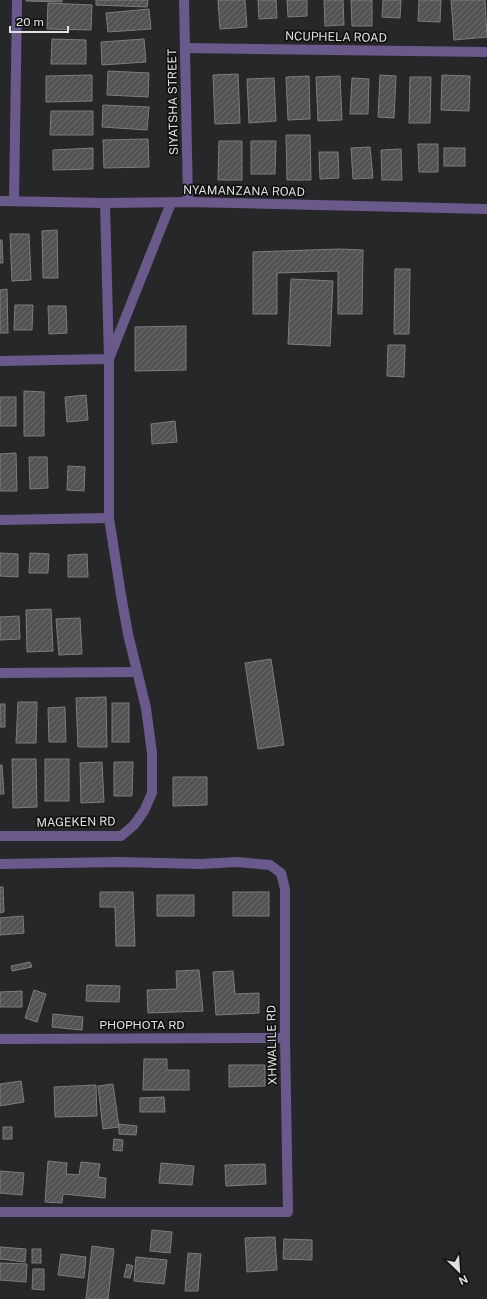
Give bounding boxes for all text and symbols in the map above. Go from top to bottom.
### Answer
scale bar [10,8,68,34]
text: 20 m [16,15,44,29]
street label: NCUPHELA ROAD [285,29,387,45]
street label: SIYATSHA STREET [165,49,181,155]
street label: NYAMANZANA ROAD [183,183,305,199]
street label: MAGEKEN RD [36,814,116,830]
street label: XHWALILE RD [264,1005,280,1085]
street label: PHOPHOTA RD [99,1018,185,1032]
north arrow [439,1251,479,1291]
text: N [457,1273,470,1287]

